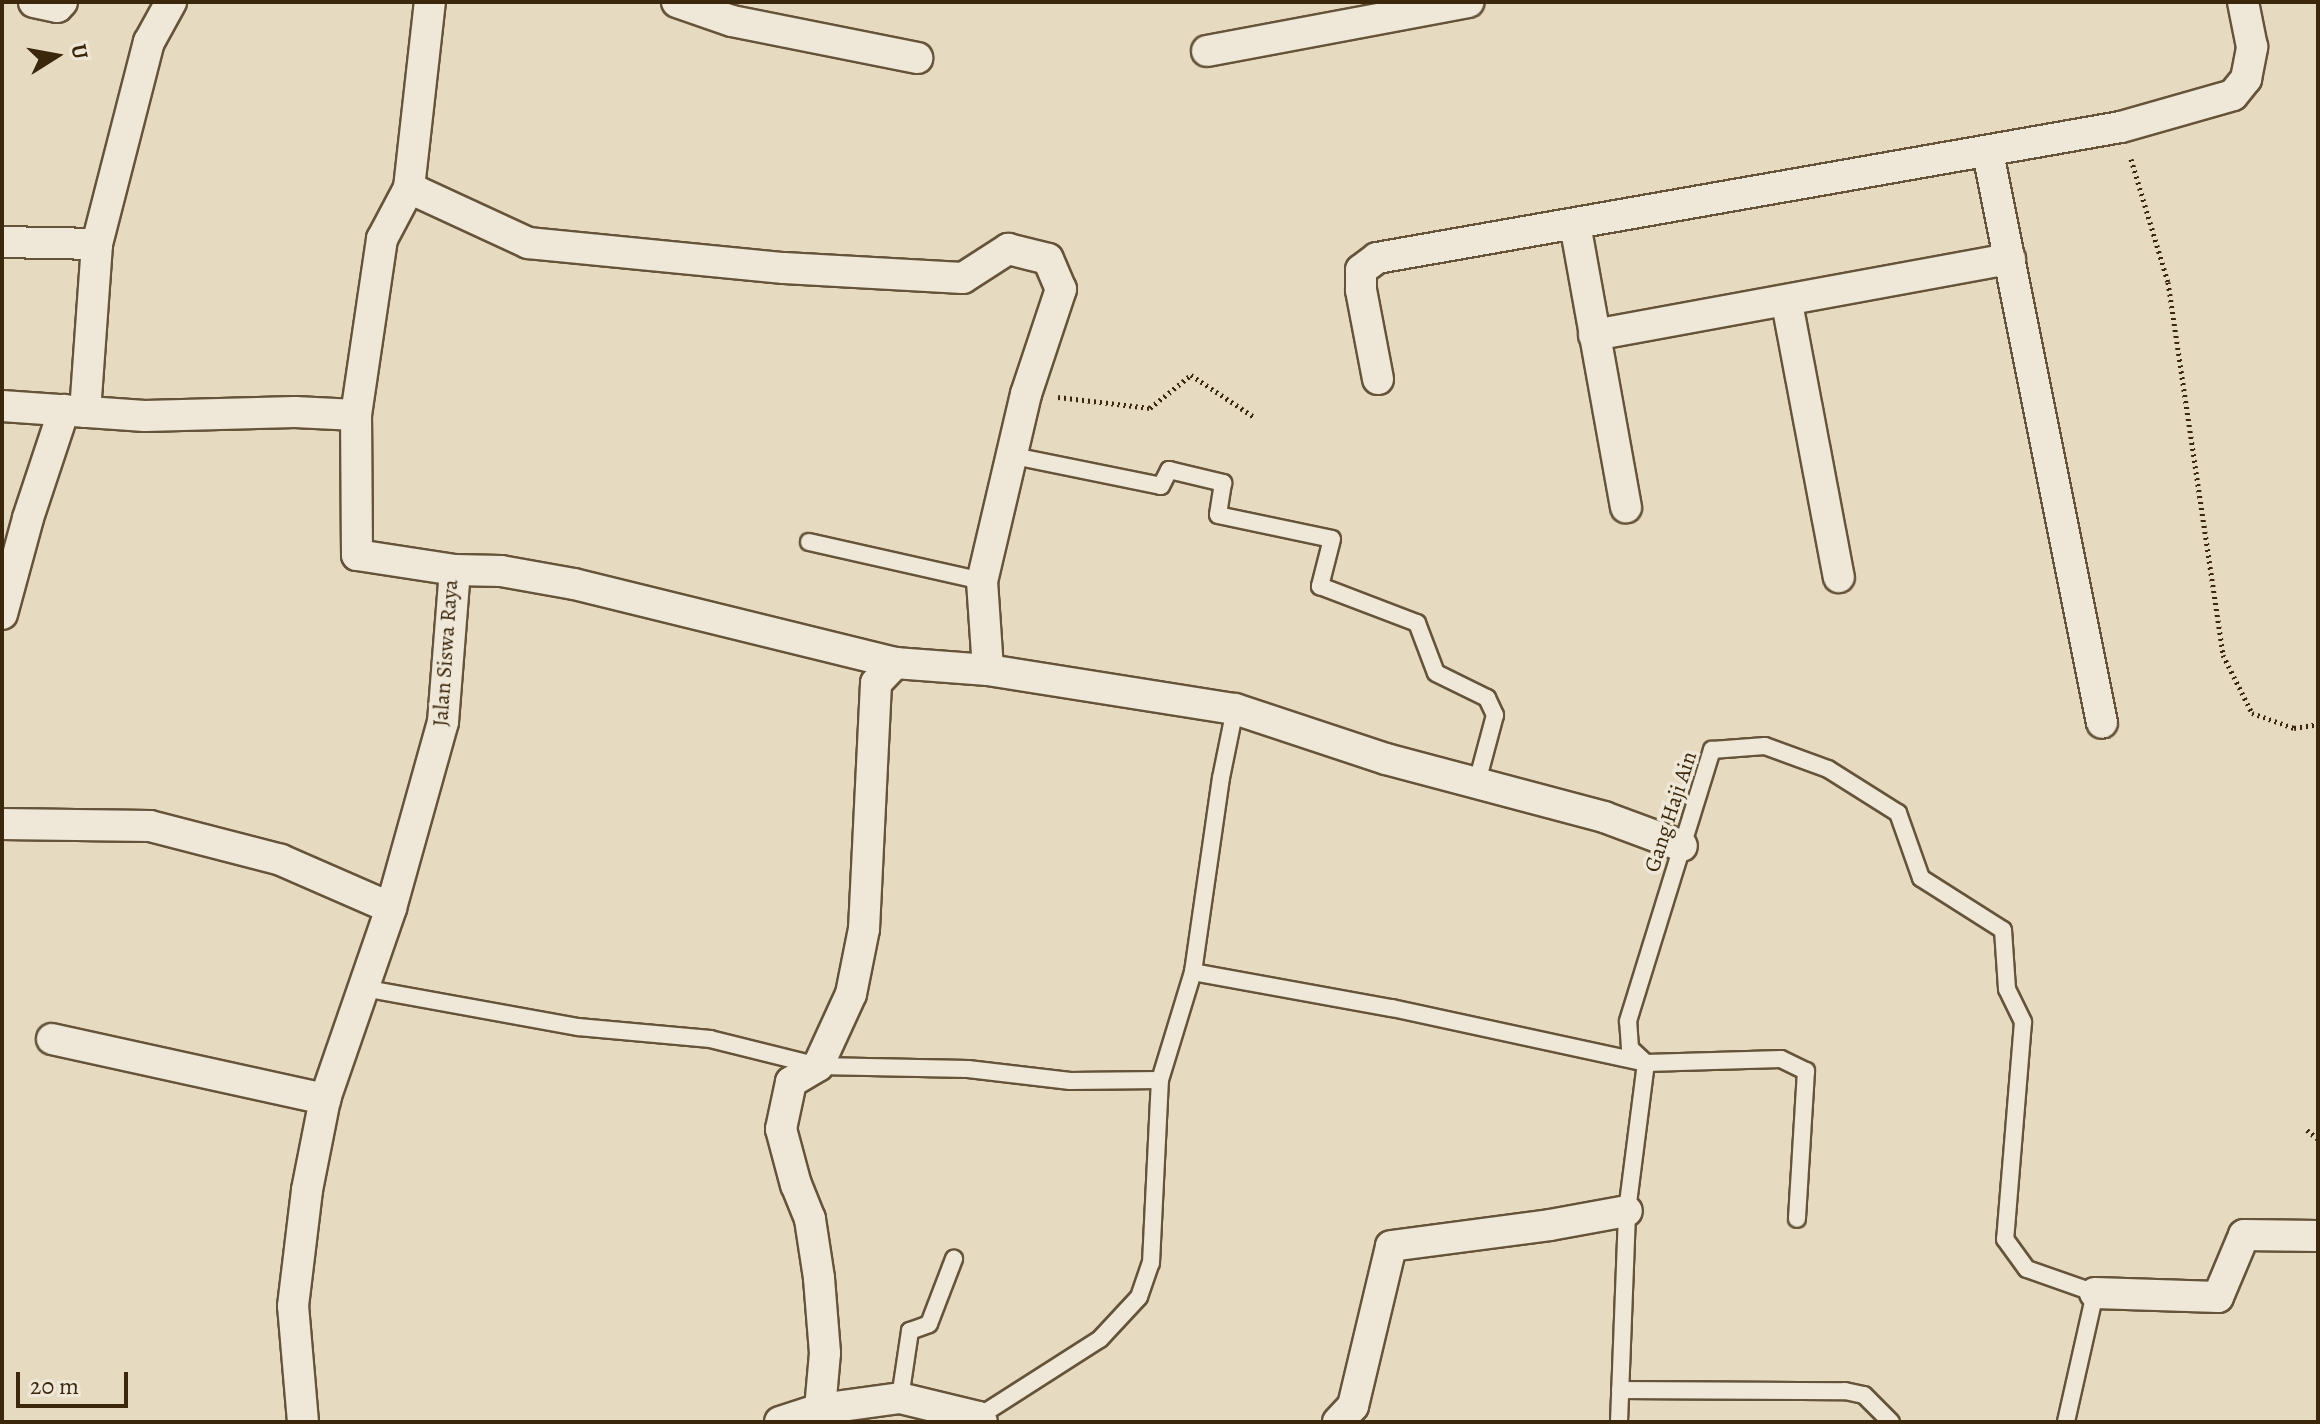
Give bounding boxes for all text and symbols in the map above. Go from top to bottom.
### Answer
north arrow [16,16,96,96]
text: U [63,41,96,61]
street label: Jalan Siswa Raya [428,578,464,728]
street label: Gang Haji Ain [1639,748,1703,876]
scale bar [20,1356,132,1406]
text: 20 m [30,1370,79,1402]

